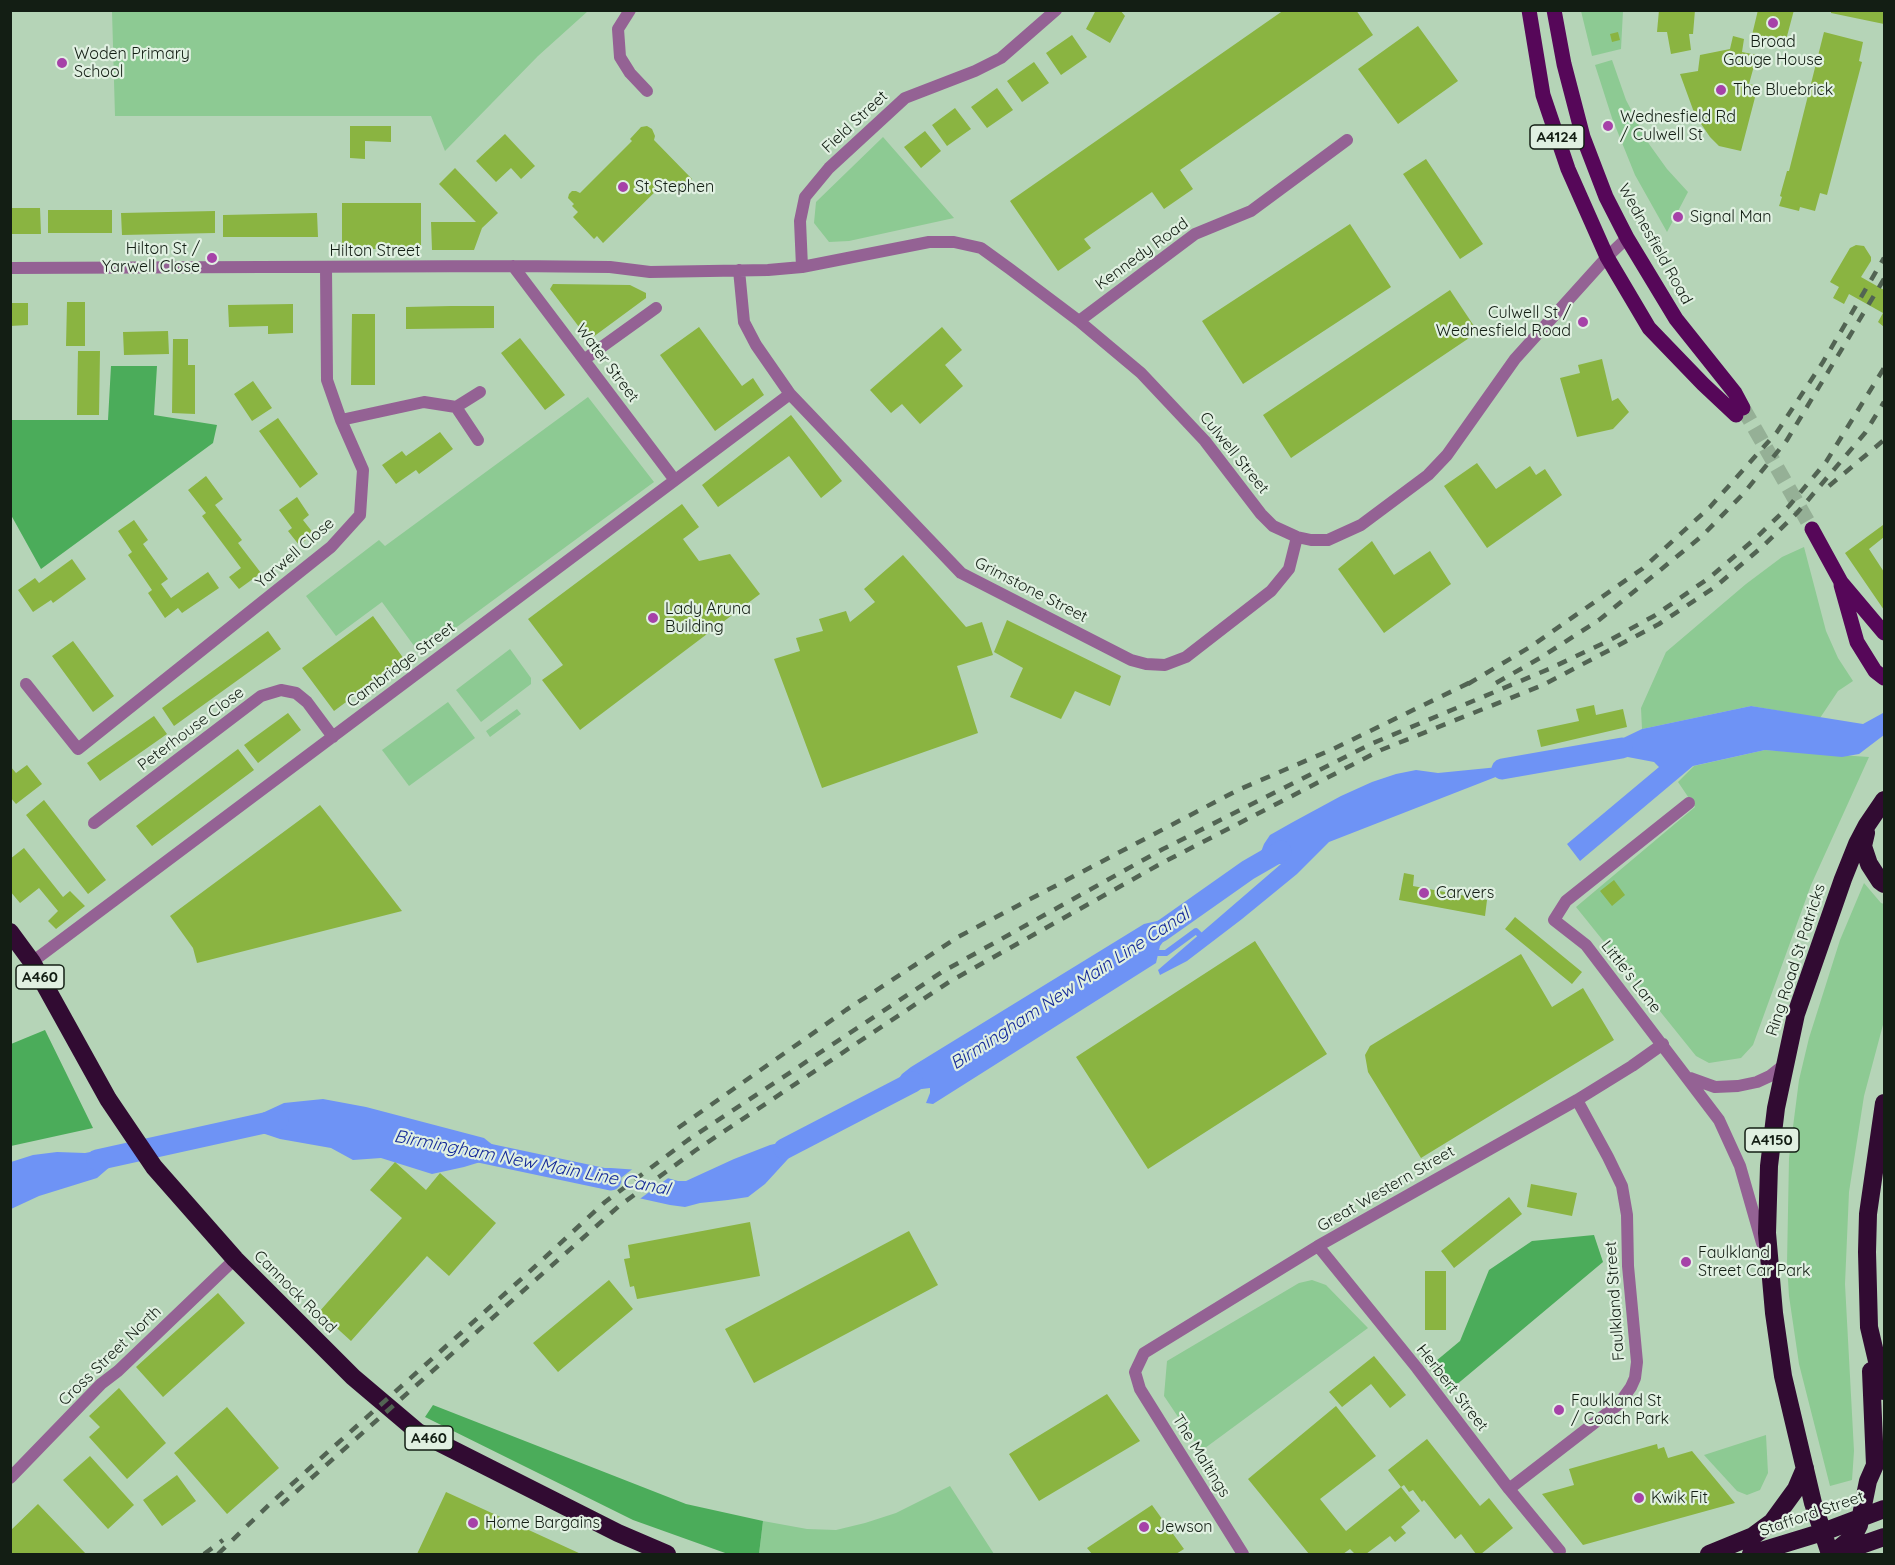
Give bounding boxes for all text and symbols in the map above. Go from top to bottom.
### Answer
marker: Broad Gauge House [1766,16,1780,30]
place label: Broad Gauge House [1723,32,1823,70]
place label: Woden Primary School [74,44,190,82]
marker: Woden Primary School [55,56,69,70]
place label: The Bluebrick [1733,80,1833,100]
marker: The Bluebrick [1714,83,1728,97]
street label: Field Street [818,87,892,157]
place label: Wednesfield Rd / Culwell St [1620,107,1736,145]
marker: Wednesfield Rd / Culwell St [1601,119,1615,133]
road number: A4124 [1530,125,1584,149]
place label: St Stephen [635,177,714,197]
marker: St Stephen [616,180,630,194]
street label: Wednesfield Road [1614,180,1696,308]
place label: Signal Man [1690,207,1772,227]
marker: Signal Man [1671,210,1685,224]
street label: Kennedy Road [1092,214,1192,294]
place label: Hilton St / Yarwell Close [102,239,200,277]
street label: Hilton Street [330,241,420,261]
marker: Hilton St / Yarwell Close [205,251,219,265]
place label: Culwell St / Wednesfield Road [1436,303,1571,341]
marker: Culwell St / Wednesfield Road [1576,315,1590,329]
street label: Water Street [571,320,643,406]
street label: Culwell Street [1195,408,1273,498]
street label: Yarwell Close [252,514,338,592]
street label: Grimstone Street [971,553,1091,627]
place label: Lady Aruna Building [665,599,751,637]
marker: Lady Aruna Building [646,611,660,625]
street label: Cambridge Street [343,618,459,712]
street label: Peterhouse Close [134,683,248,775]
street label: Ring Road St Patricks [1762,881,1830,1039]
place label: Carvers [1436,883,1494,903]
marker: Carvers [1417,886,1431,900]
water label: Birmingham New Main Line Canal [946,904,1194,1074]
street label: Little's Lane [1597,937,1665,1017]
road number: A460 [16,965,64,989]
water label: Birmingham New Main Line Canal [392,1126,672,1200]
road number: A4150 [1745,1128,1799,1152]
street label: Great Western Street [1314,1142,1458,1236]
street label: Faulkland Street [1601,1241,1629,1361]
place label: Faulkland Street Car Park [1698,1243,1811,1281]
street label: Cannock Road [250,1247,340,1337]
marker: Faulkland Street Car Park [1679,1255,1693,1269]
street label: Cross Street North [55,1302,165,1410]
street label: Herbert Street [1412,1341,1492,1435]
place label: Faulkland St / Coach Park [1571,1391,1669,1429]
marker: Faulkland St / Coach Park [1552,1403,1566,1417]
street label: The Maltings [1168,1411,1234,1501]
road number: A460 [405,1426,453,1450]
street label: Stafford Street [1757,1487,1867,1541]
place label: Kwik Fit [1651,1488,1708,1508]
marker: Kwik Fit [1632,1491,1646,1505]
place label: Home Bargains [485,1513,600,1533]
marker: Home Bargains [466,1516,480,1530]
place label: Jewson [1156,1517,1213,1537]
marker: Jewson [1137,1520,1151,1534]

